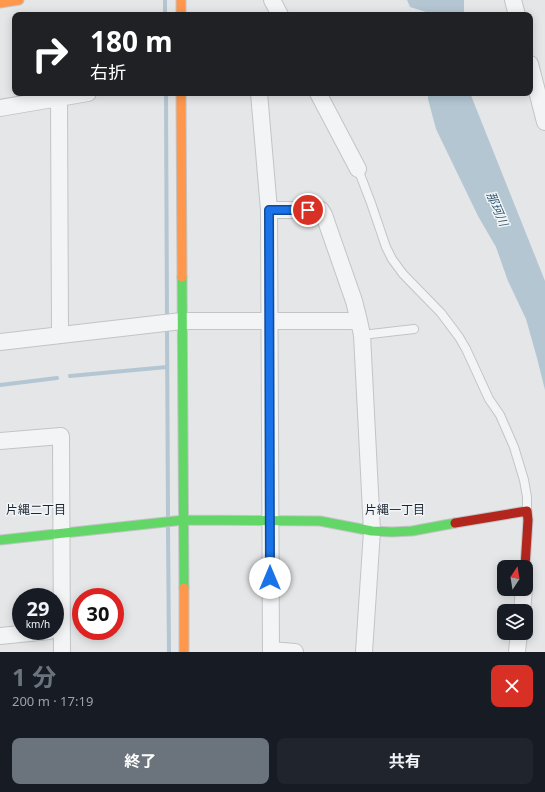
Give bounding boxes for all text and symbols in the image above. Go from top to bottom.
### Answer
text: 180 m [90,22,173,60]
icon: right [24,28,76,80]
text: 右折 [90,60,126,84]
water label: 那珂川 [483,189,513,231]
pin [291,193,325,227]
icon: arrive [297,199,319,221]
district label: 片縄二丁目 [6,501,66,518]
district label: 片縄一丁目 [365,501,425,518]
position arrow [249,557,291,599]
north arrow [497,560,533,596]
map controls [497,560,533,640]
speed limit sign: 30 [72,588,124,640]
text: 29 [27,595,49,622]
button: layers [497,604,533,640]
text: km/h [26,617,50,631]
text: 1 分 [12,660,56,693]
button: close [491,665,533,707]
text: 200 m · 17:19 [12,692,93,710]
button: 終了 [12,738,269,784]
button: 共有 [277,738,533,784]

